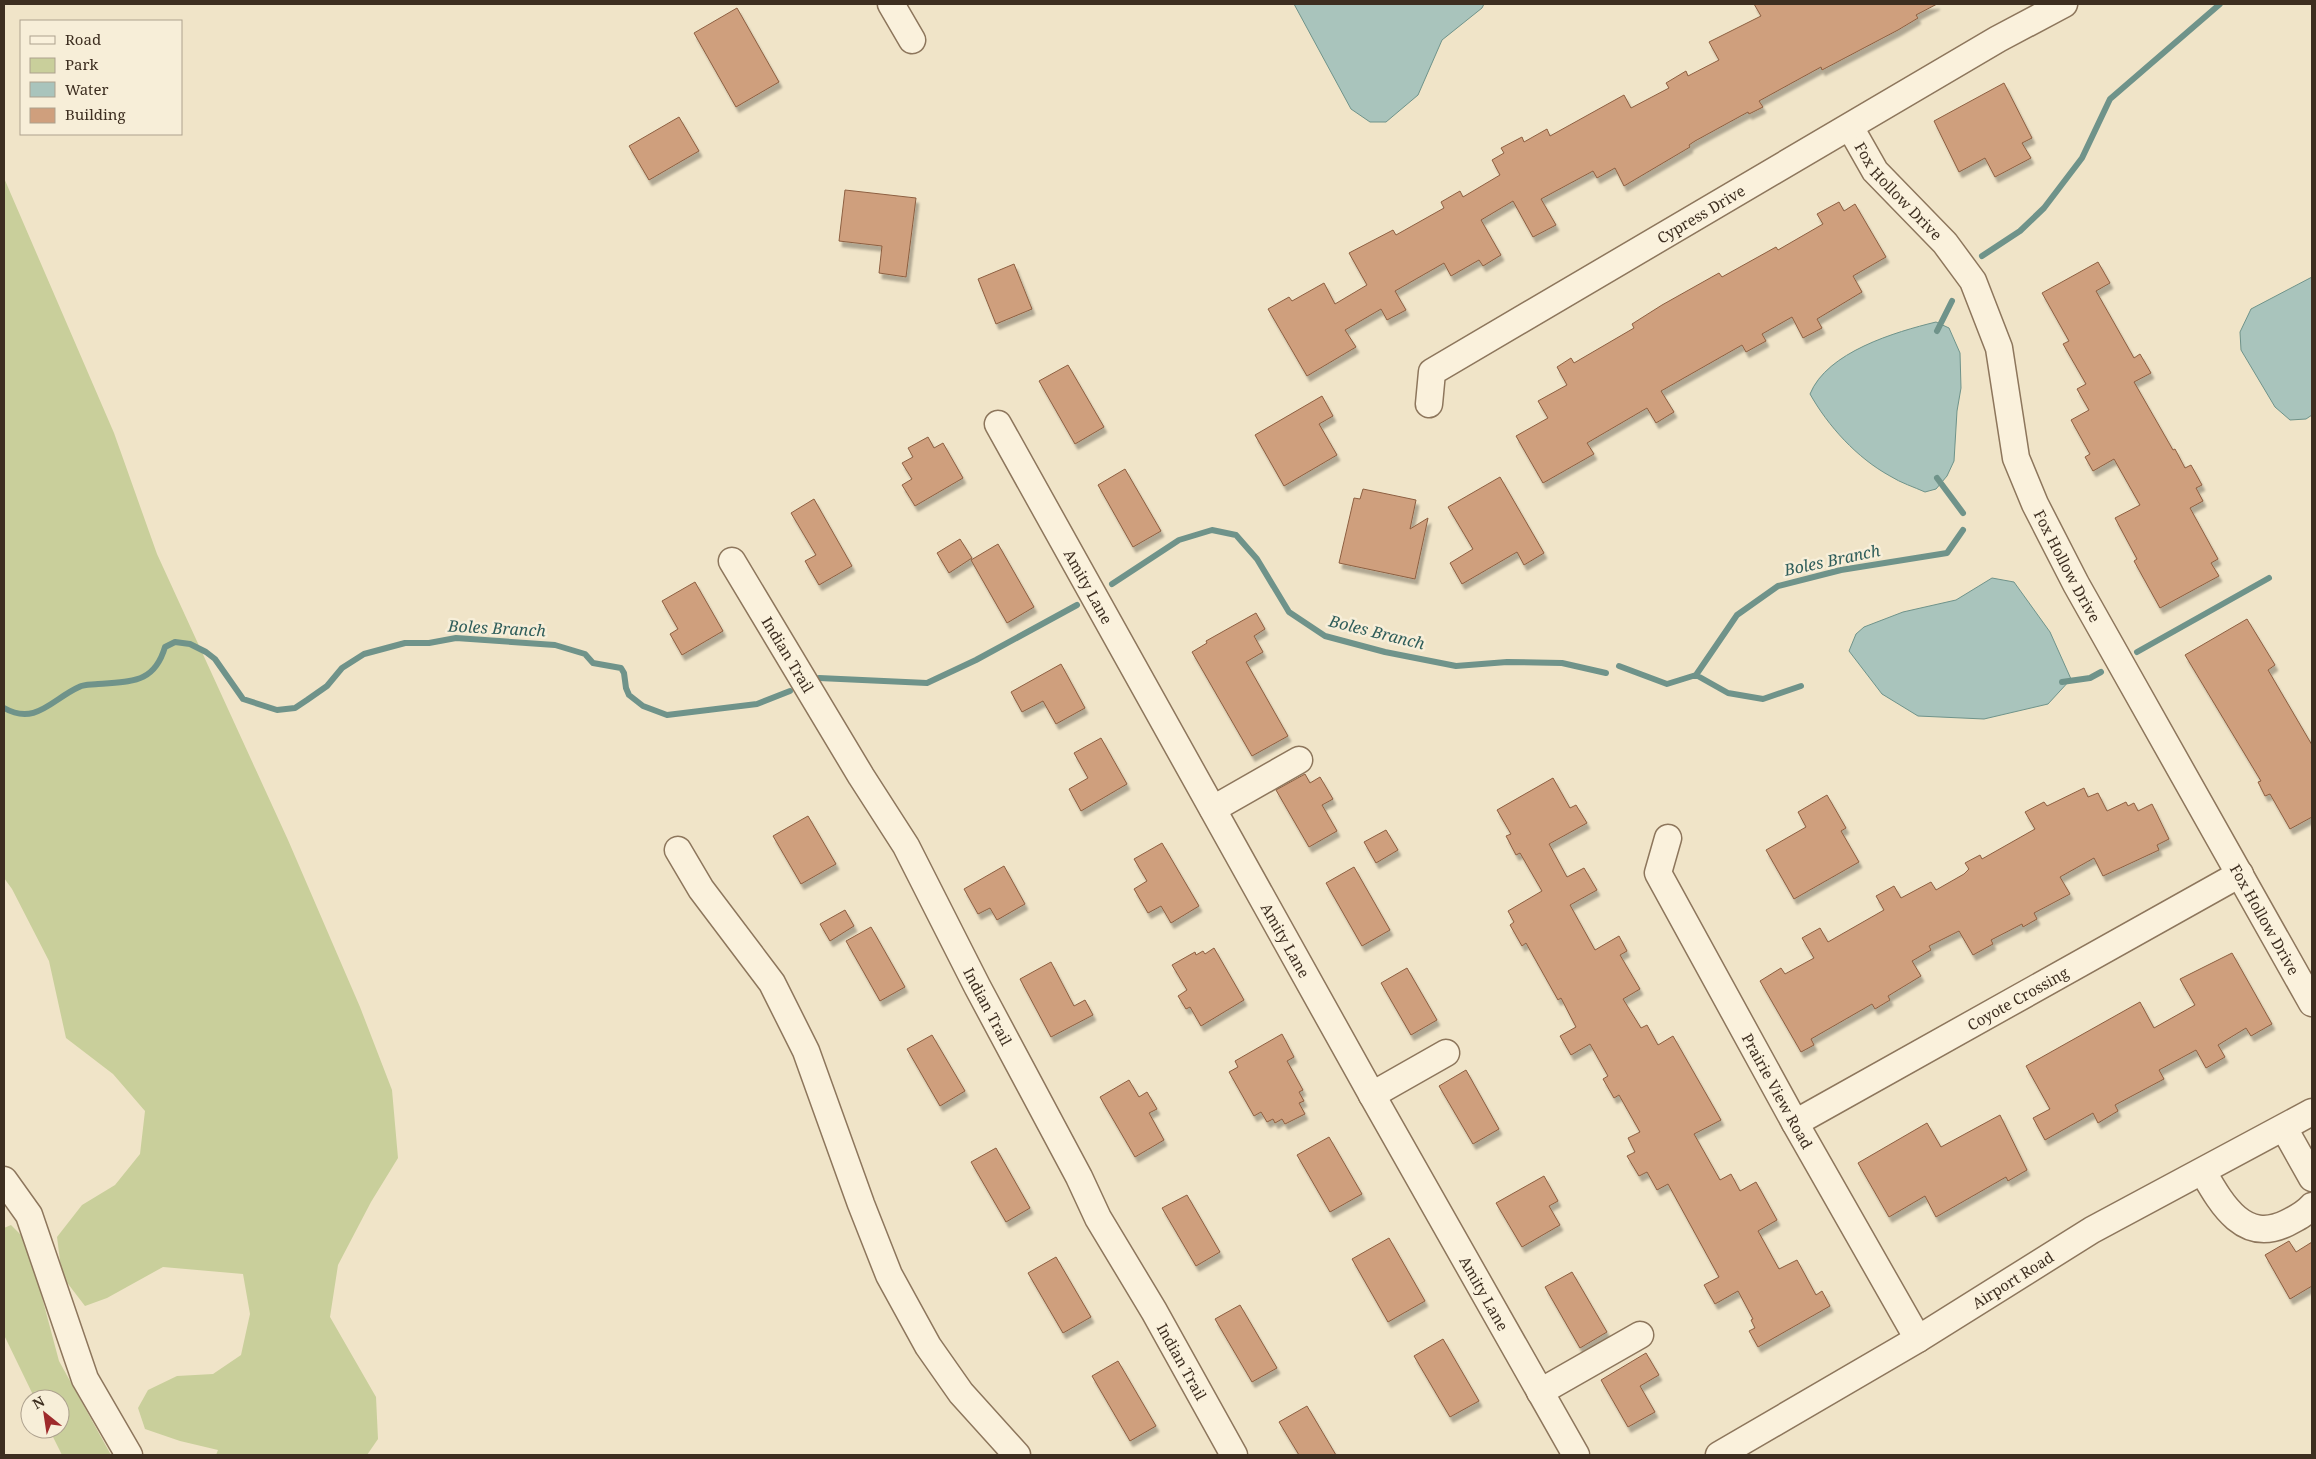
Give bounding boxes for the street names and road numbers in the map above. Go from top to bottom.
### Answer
street label: Fox Hollow Drive [1851,138,1947,244]
street label: Cypress Drive [1653,180,1749,248]
street label: Fox Hollow Drive [2030,506,2105,626]
street label: Amity Lane [1060,545,1117,627]
street label: Indian Trail [758,613,819,696]
street label: Fox Hollow Drive [2226,860,2304,978]
street label: Amity Lane [1257,899,1315,981]
street label: Coyote Crossing [1963,962,2072,1035]
street label: Indian Trail [959,964,1017,1049]
street label: Prairie View Road [1738,1030,1818,1152]
street label: Airport Road [1968,1247,2057,1313]
street label: Amity Lane [1455,1252,1513,1334]
street label: Indian Trail [1153,1319,1212,1404]

